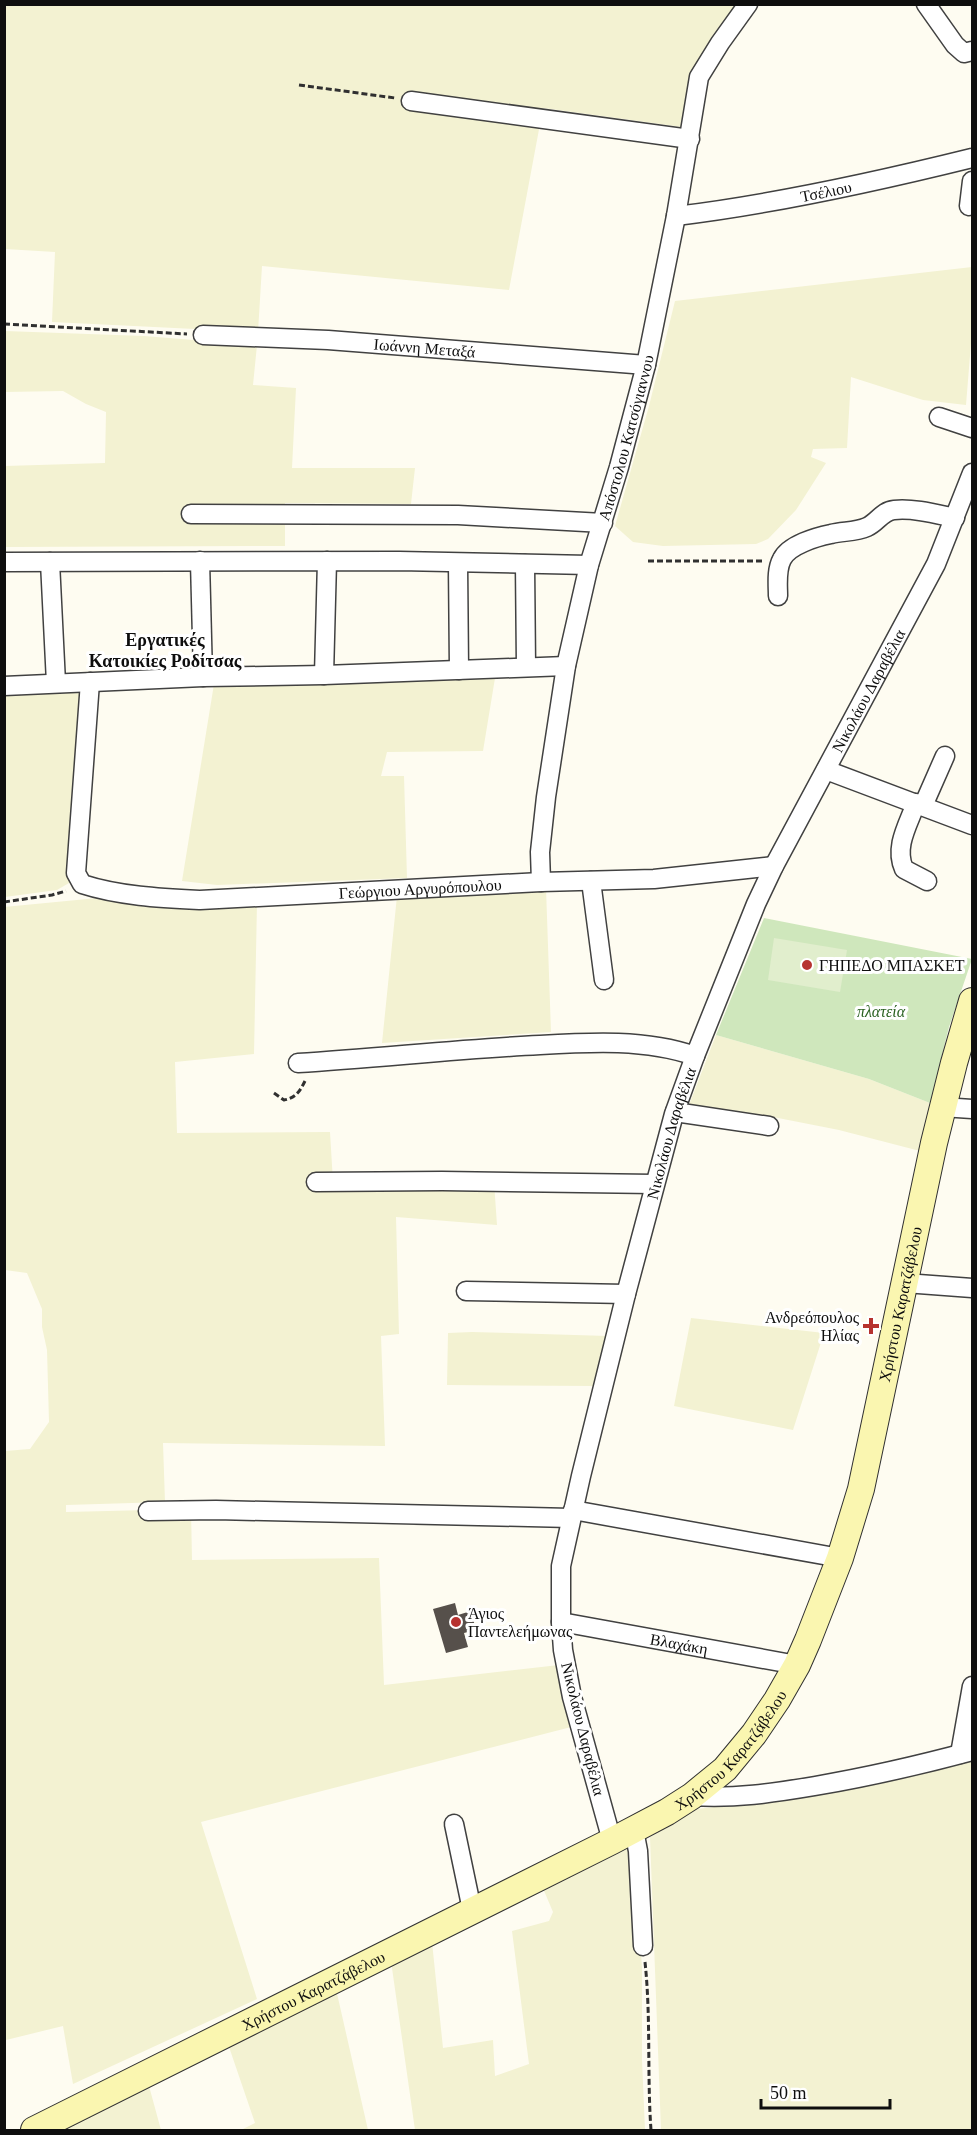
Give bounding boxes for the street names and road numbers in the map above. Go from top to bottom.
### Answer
street label: Τσέλιου [799,178,853,205]
street label: Ιωάννη Μεταξά [373,335,477,360]
street label: Απόστολου Κατσόγιαννου [595,353,656,522]
street label: Νικολάου Δαραβέλια [828,626,908,755]
street label: Γεώργιου Αργυρόπουλου [338,876,502,901]
street label: Νικολάου Δαραβέλια [643,1064,699,1201]
street label: Χρήστου Καρατζάβελου [875,1225,925,1383]
street label: Βλαχάκη [649,1630,709,1658]
street label: Νικολάου Δαραβέλια [557,1661,608,1798]
street label: Χρήστου Καρατζάβελου [671,1687,789,1813]
street label: Χρήστου Καρατζάβελου [239,1947,388,2033]

